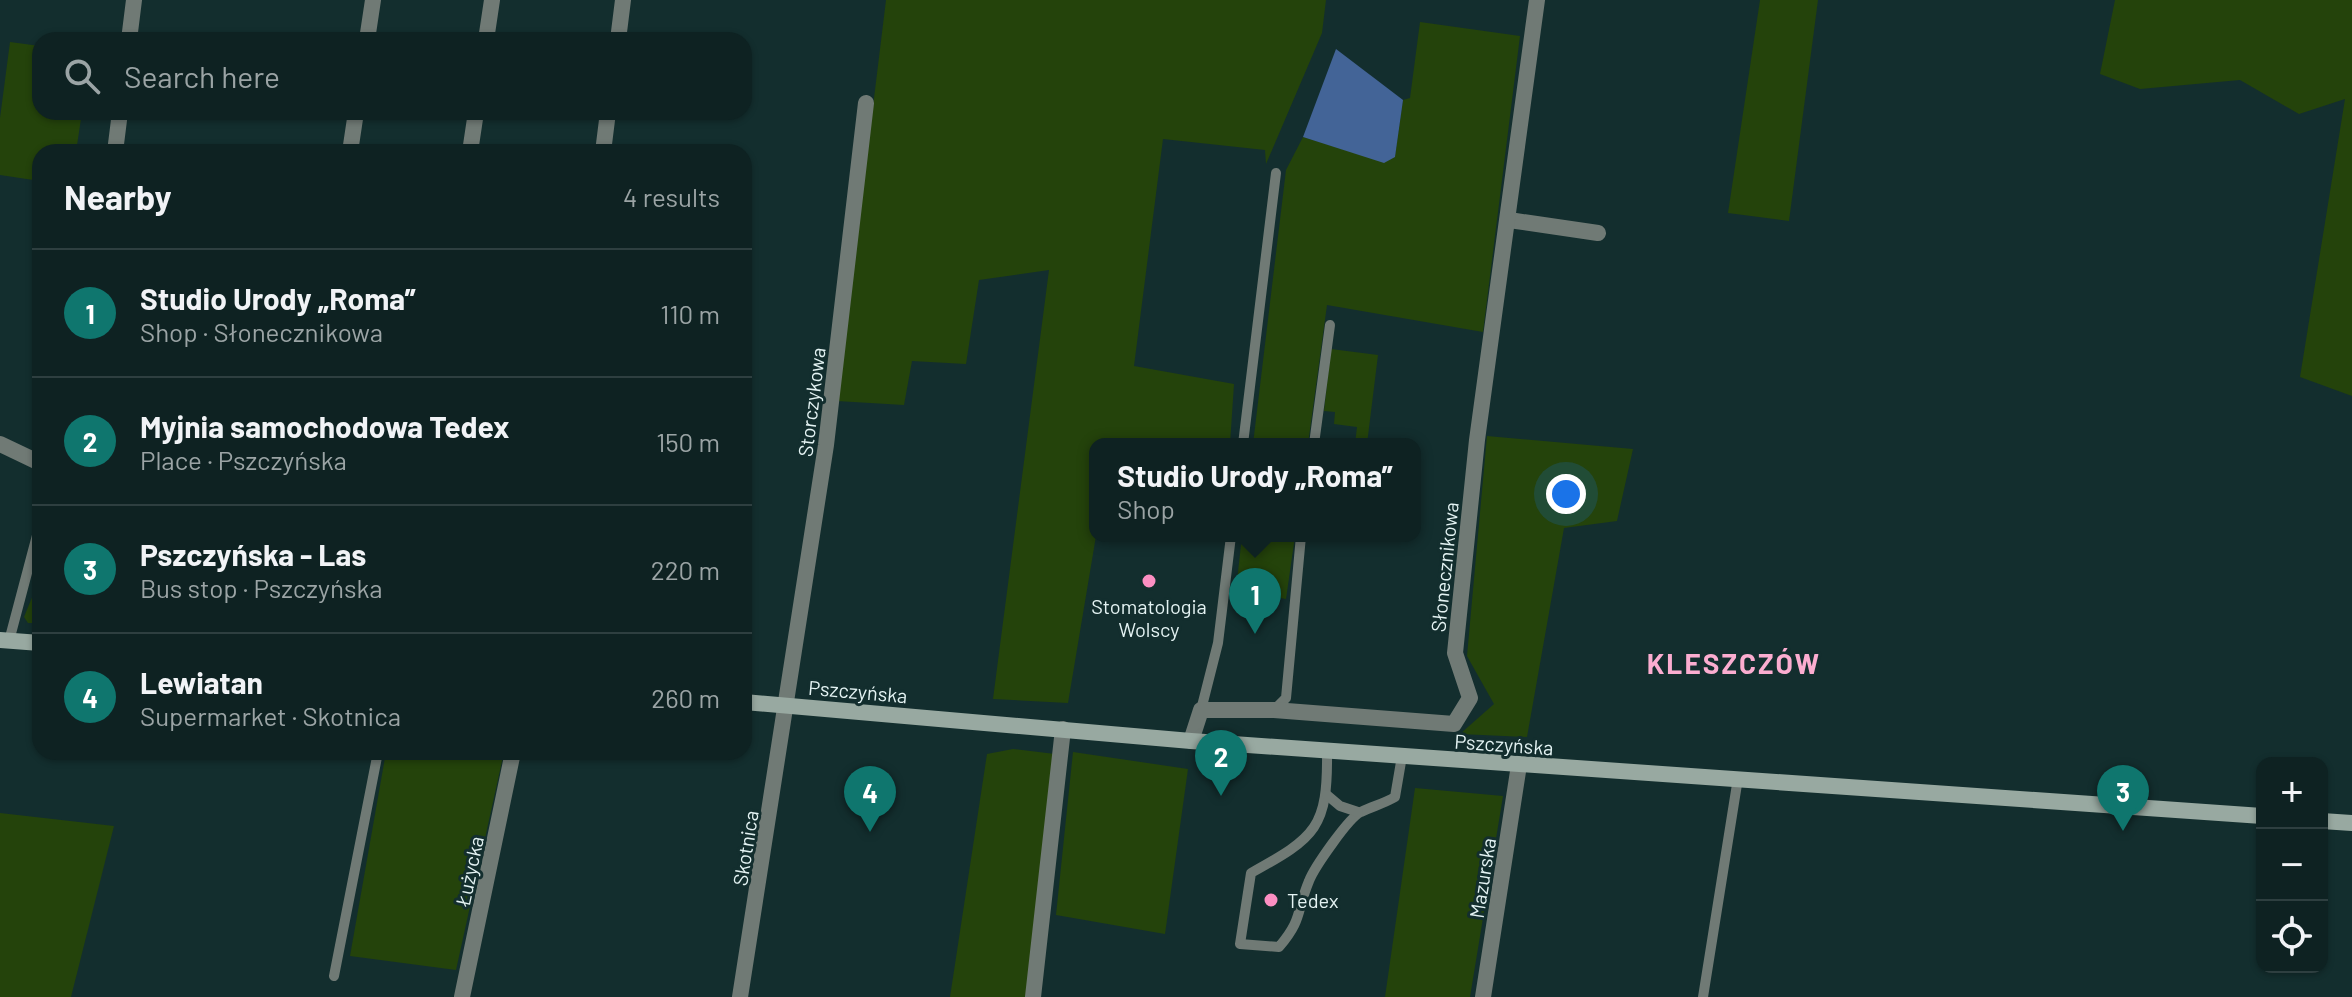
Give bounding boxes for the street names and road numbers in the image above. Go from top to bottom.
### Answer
street label: Storczykowa [792,346,830,458]
street label: Słonecznikowa [1425,501,1463,633]
street label: Pszczyńska [808,675,908,707]
street label: Pszczyńska [1454,729,1554,759]
street label: Skotnica [727,809,763,887]
street label: Łużycka [450,834,488,909]
street label: Mazurska [1464,836,1500,920]

